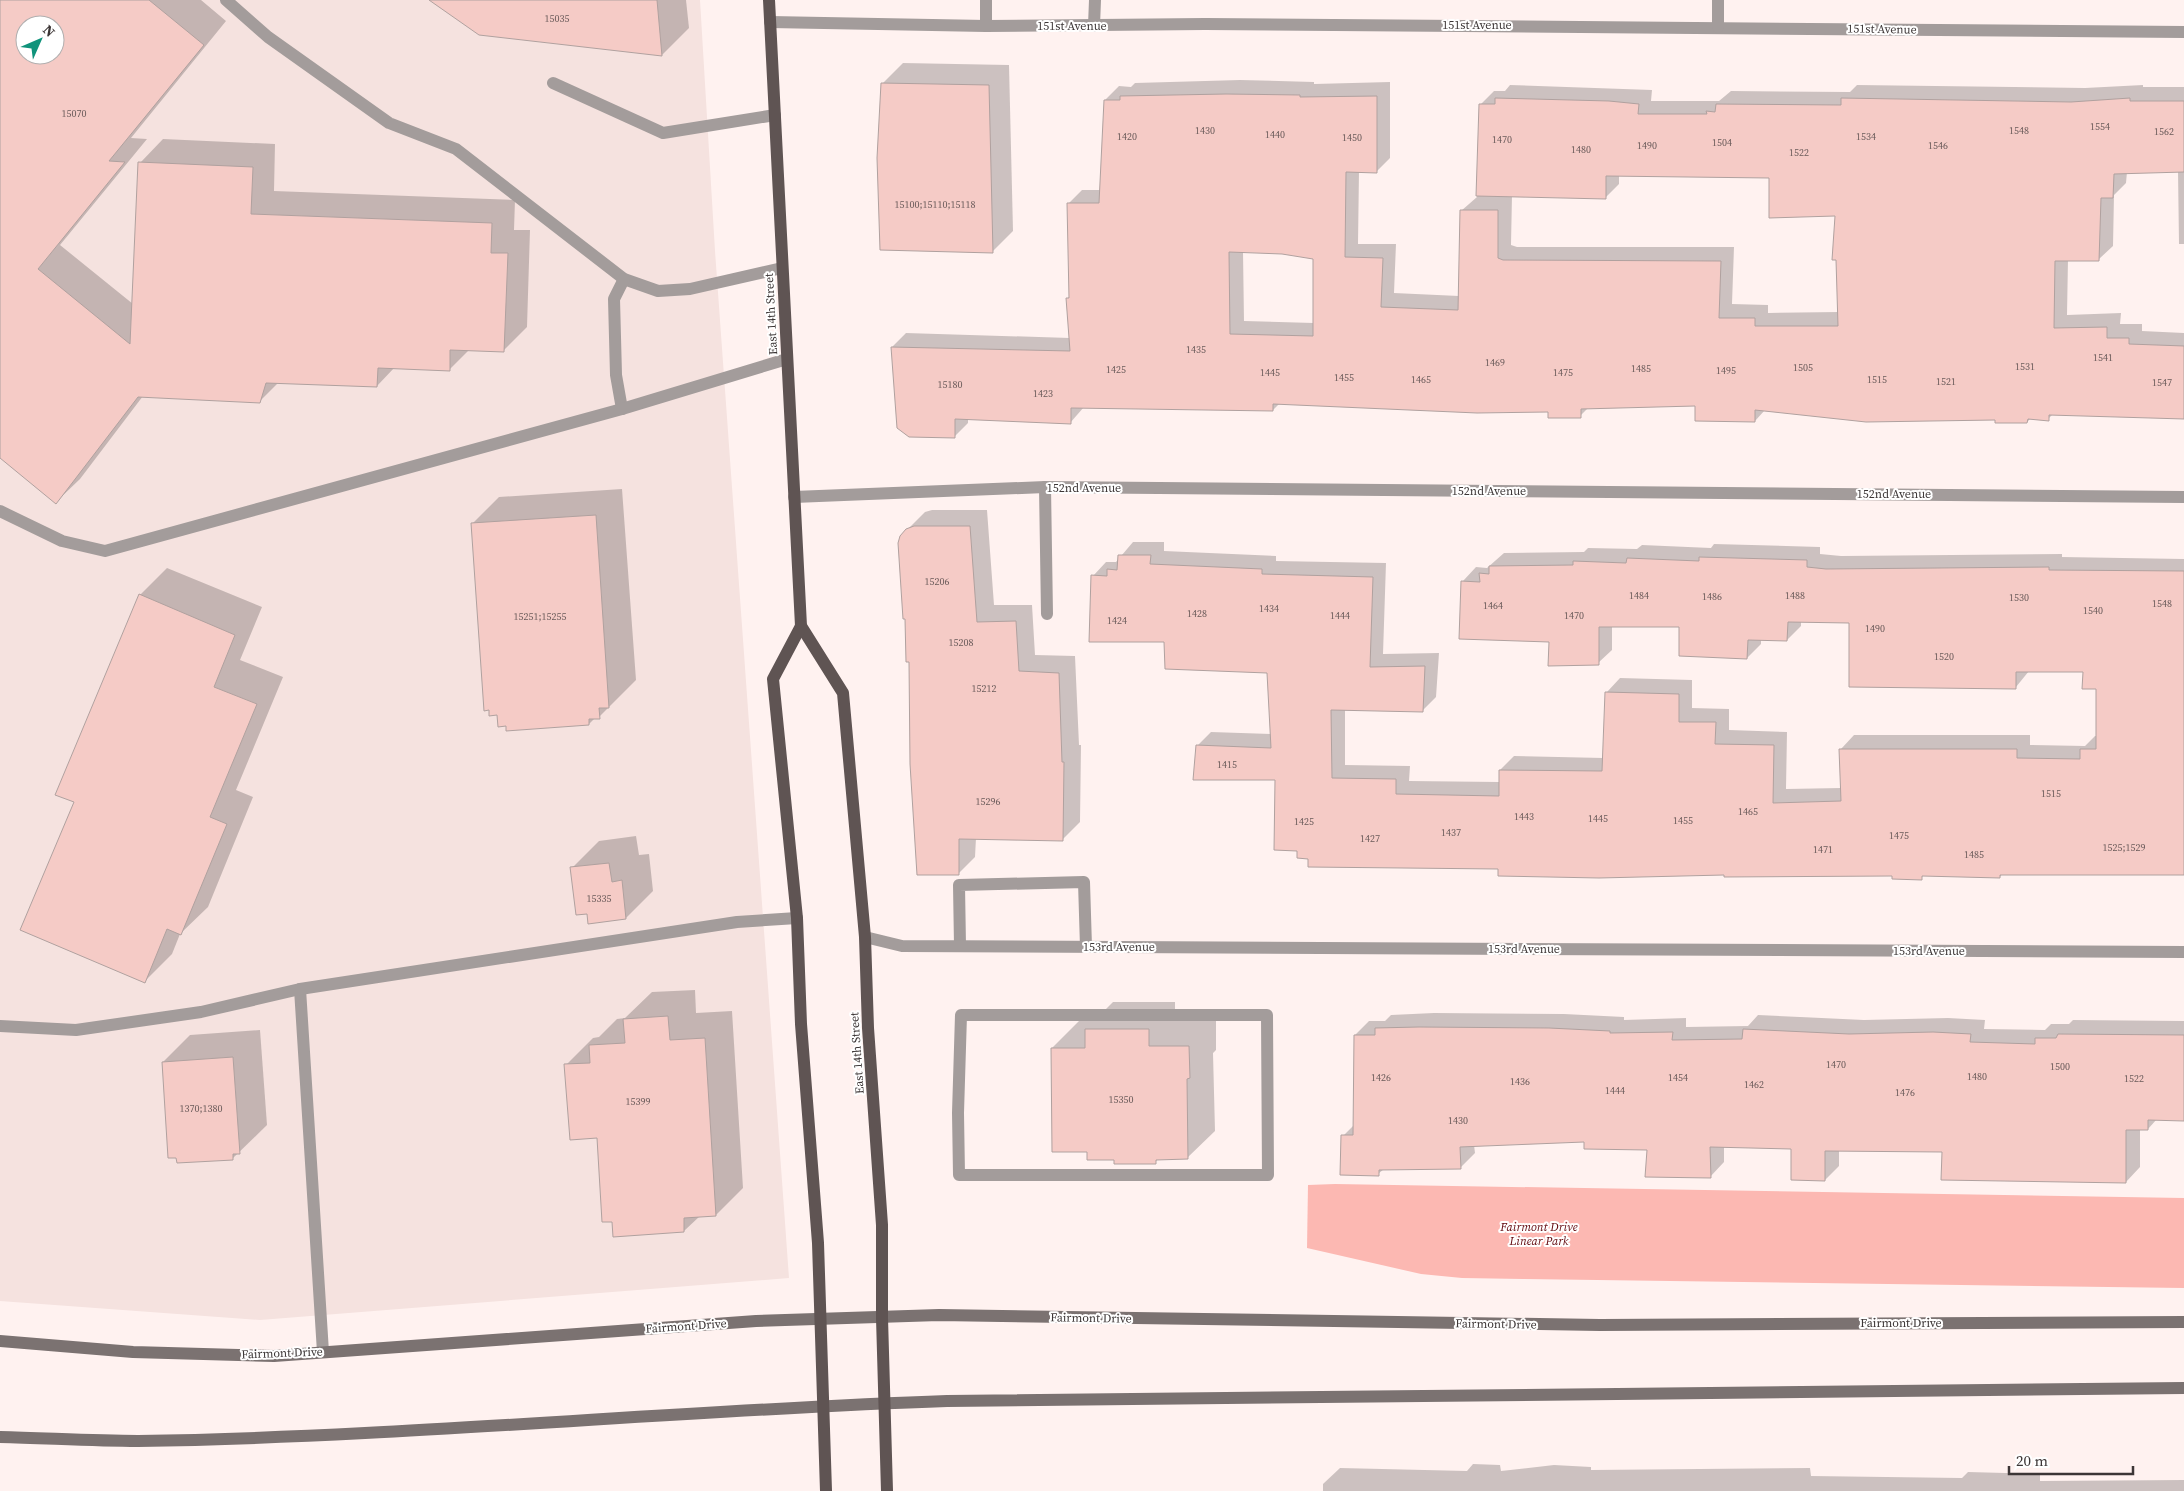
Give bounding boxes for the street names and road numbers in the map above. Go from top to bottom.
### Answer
street label: 151st Avenue [1442,17,1512,33]
street label: 151st Avenue [1037,18,1107,34]
street label: 151st Avenue [1847,20,1917,38]
street label: East 14th Street [761,272,781,355]
street label: 152nd Avenue [1047,480,1121,496]
street label: 152nd Avenue [1452,483,1526,499]
street label: 152nd Avenue [1857,486,1931,502]
street label: 153rd Avenue [1083,939,1155,955]
street label: 153rd Avenue [1488,941,1560,957]
street label: 153rd Avenue [1893,943,1965,959]
street label: East 14th Street [846,1011,868,1095]
street label: Fairmont Drive [1050,1309,1132,1327]
street label: Fairmont Drive [645,1315,727,1337]
street label: Fairmont Drive [1455,1315,1537,1333]
street label: Fairmont Drive [1860,1315,1942,1331]
street label: Fairmont Drive [241,1344,323,1362]

